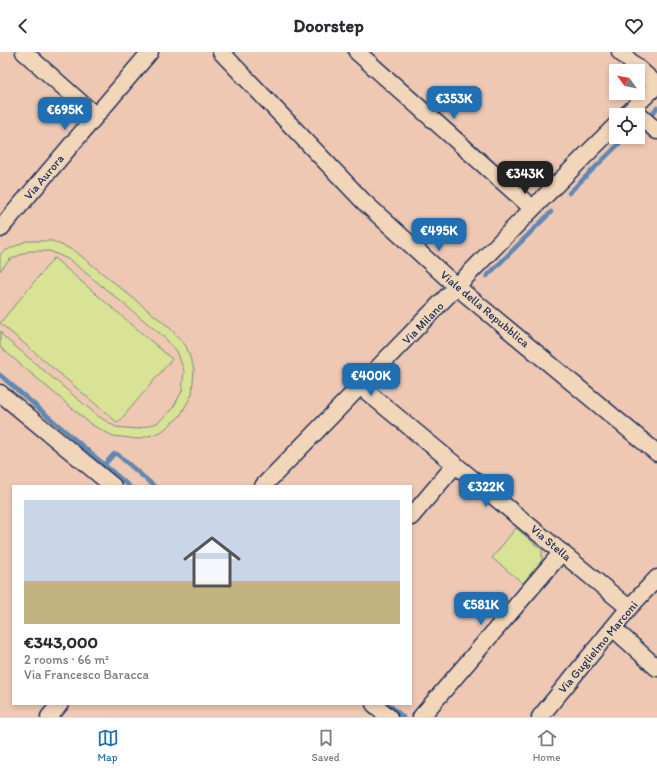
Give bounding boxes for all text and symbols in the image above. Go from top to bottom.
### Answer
icon: back [12,15,34,37]
text: Doorstep [293,15,364,37]
icon: heart [623,15,645,37]
north arrow [609,64,645,100]
map controls [609,64,645,144]
pin: €353K [426,86,482,120]
text: €353K [436,91,472,106]
pin: €695K [37,97,93,131]
text: €695K [47,102,83,117]
button: locate [609,108,645,144]
street label: Via Aurora [21,152,67,202]
pin: €343K [497,161,553,195]
text: €343K [506,166,544,181]
pin: €495K [411,218,467,252]
text: €495K [420,223,458,238]
street label: Viale della Repubblica [438,268,533,351]
street label: Via Milano [399,299,447,347]
pin: €400K [343,363,399,397]
text: €400K [351,368,391,383]
pin: €322K [458,474,514,508]
text: €322K [468,479,504,494]
street label: Via Stella [528,522,575,565]
icon: home [176,526,248,598]
pin: €581K [453,592,509,626]
text: €581K [463,597,499,612]
street label: Via Guglielmo Marconi [555,598,641,696]
text: €343,000 [24,632,98,652]
text: 2 rooms · 66 m² [24,652,109,667]
text: Via Francesco Baracca [24,667,149,682]
tab: Map [97,727,119,764]
tab: Saved [312,727,340,764]
tab: Home [533,727,560,764]

